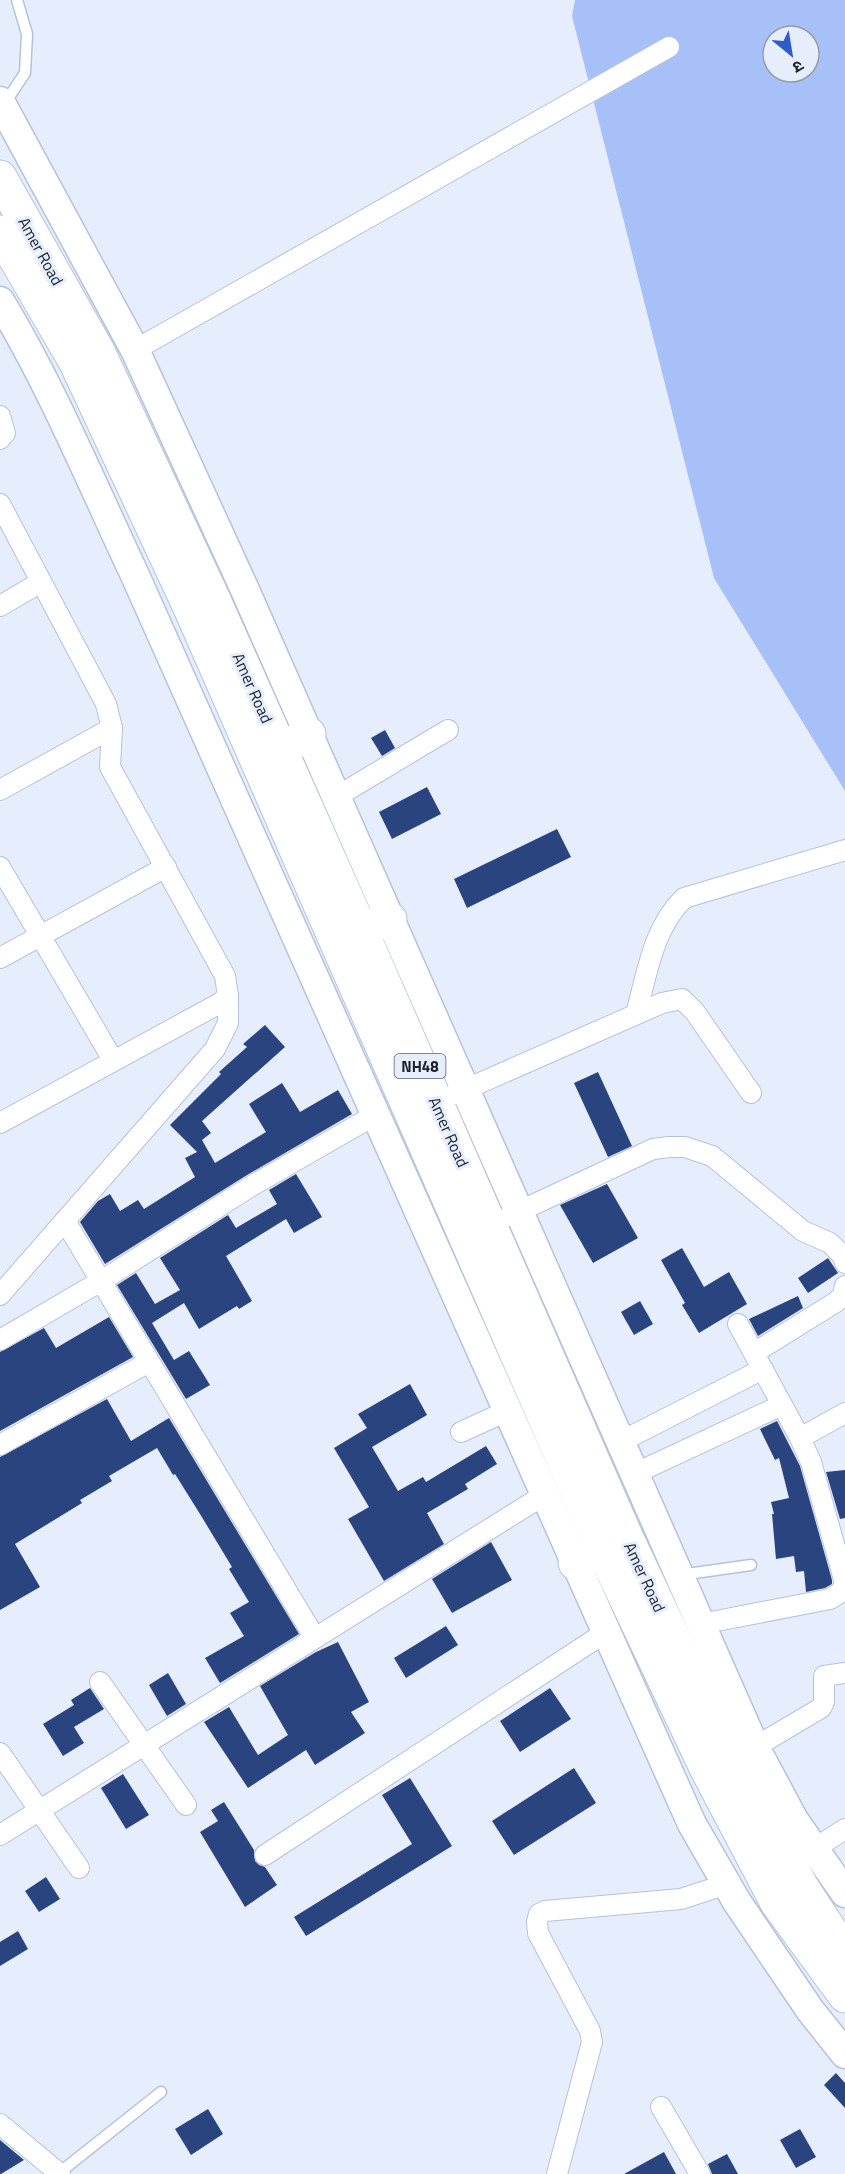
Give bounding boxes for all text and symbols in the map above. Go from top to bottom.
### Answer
north arrow [761,24,821,84]
text: उ [788,54,809,80]
street label: Amer Road [12,213,70,289]
street label: Amer Road [227,649,279,727]
road number: NH48 [394,1054,446,1078]
street label: Amer Road [423,1093,475,1171]
street label: Amer Road [618,1538,672,1616]

